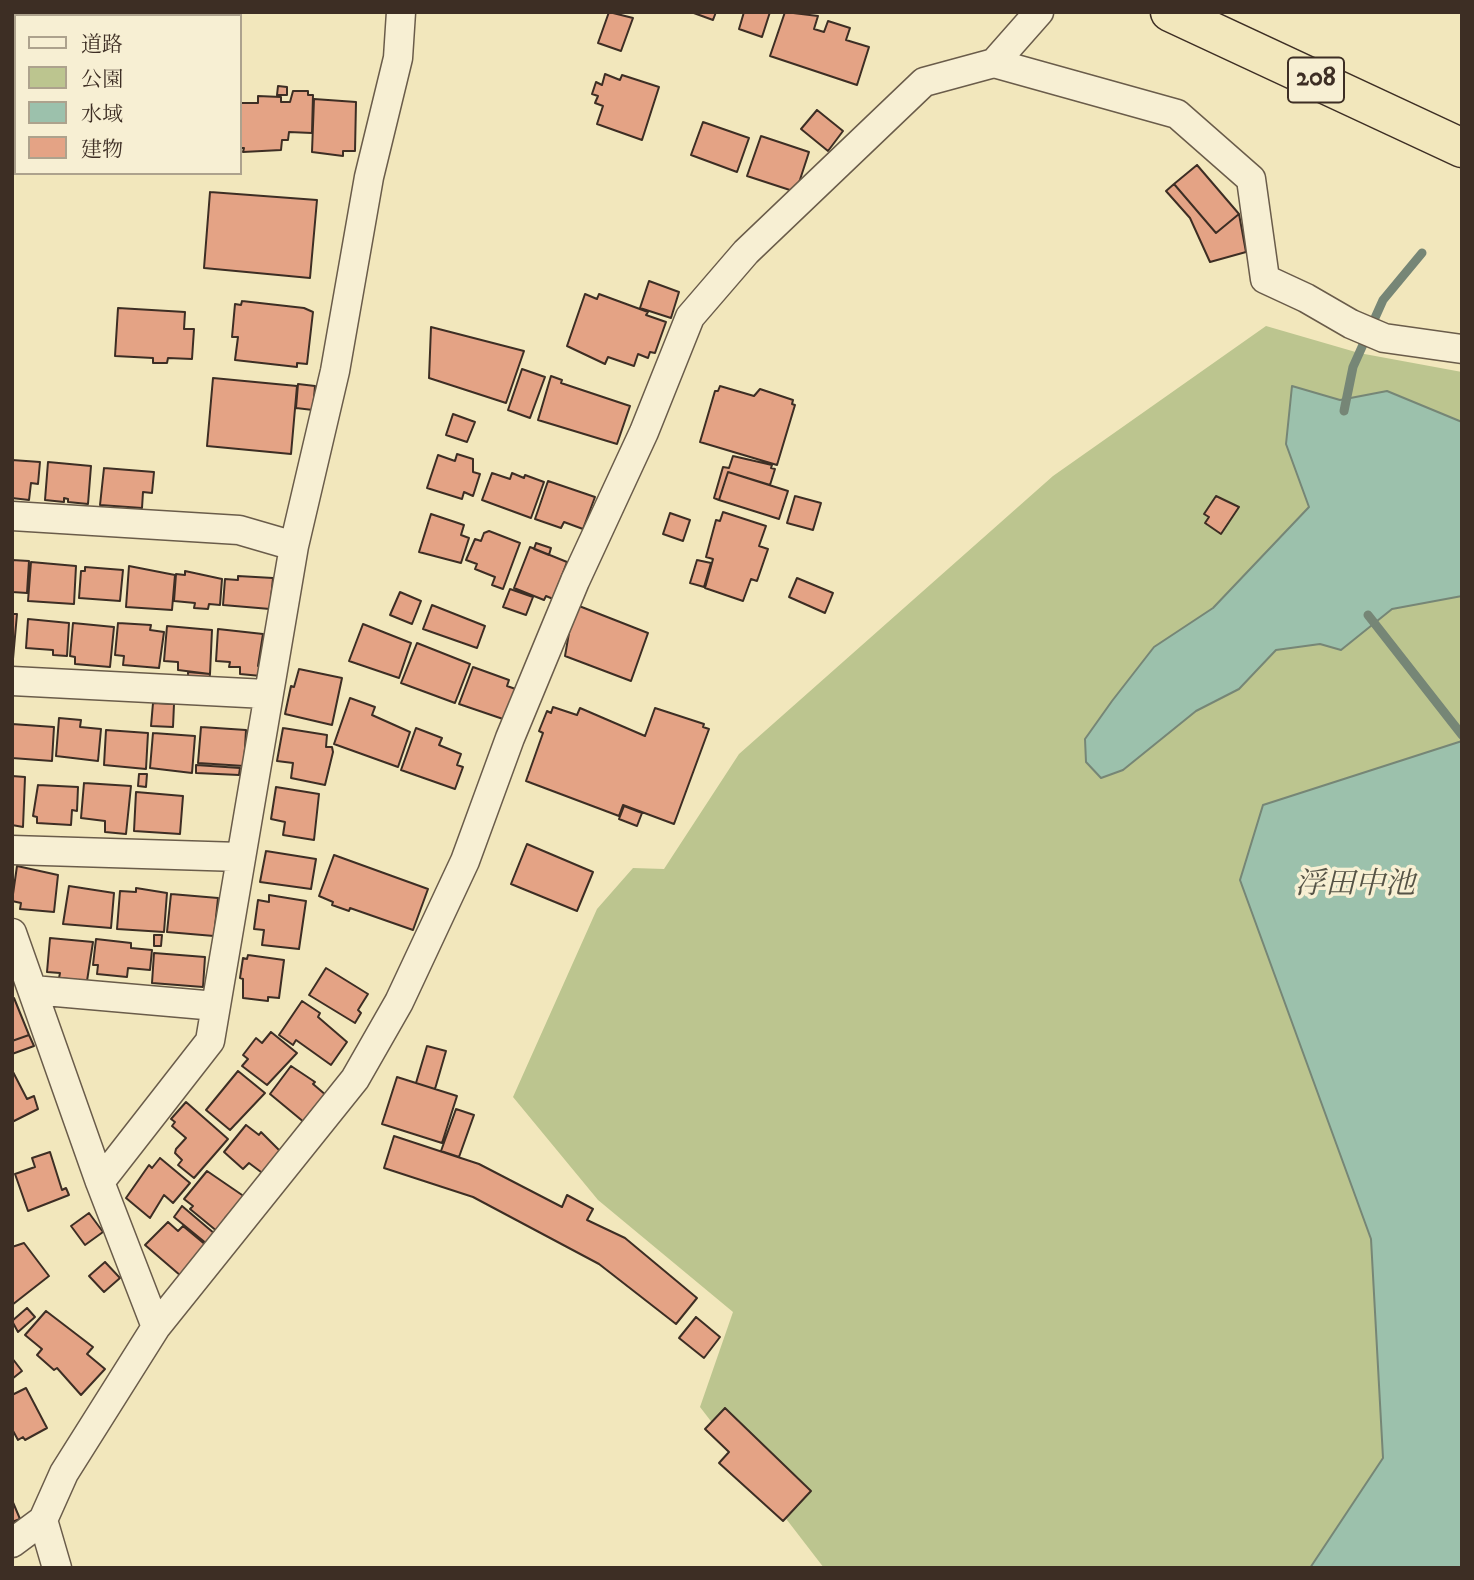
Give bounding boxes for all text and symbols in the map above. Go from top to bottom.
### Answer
legend [14,14,242,175]
text: 道路 [81,32,123,58]
road number: 208 [1288,58,1344,102]
text: 公園 [81,67,123,93]
text: 水域 [81,102,123,128]
text: 建物 [81,137,123,163]
water label: 浮田中池 [1295,869,1415,905]

